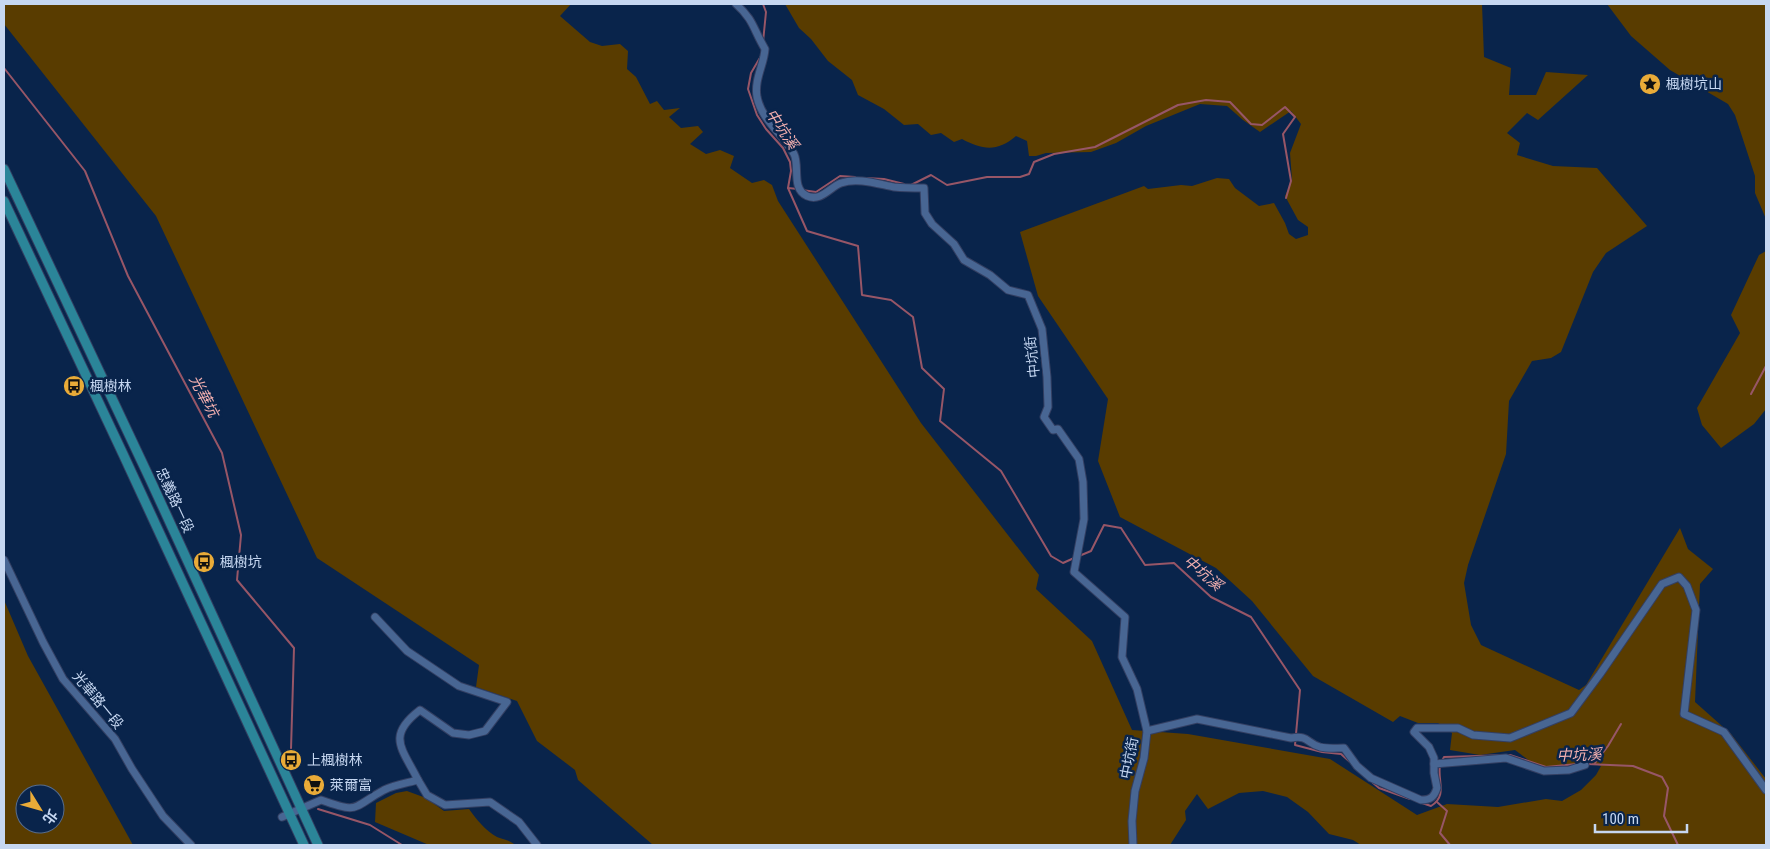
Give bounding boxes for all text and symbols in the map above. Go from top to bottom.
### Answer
place icon: 楓樹坑山 [1638,72,1662,96]
place label: 楓樹坑山 [1666,76,1722,92]
water label: 中坑溪 [762,105,803,154]
street label: 中坑街 [1022,335,1042,379]
water label: 光華坑 [185,372,223,422]
bus stop icon: 楓樹林 [62,374,86,398]
place label: 楓樹林 [90,378,132,394]
street label: 忠義路一段 [153,465,197,535]
bus stop icon: 楓樹坑 [192,550,216,574]
water label: 中坑溪 [1180,552,1228,596]
place label: 楓樹坑 [220,554,262,570]
street label: 光華路一段 [69,668,127,732]
street label: 中坑街 [1117,736,1141,780]
water label: 中坑溪 [1556,745,1604,765]
bus stop icon: 上楓樹林 [279,748,303,772]
place label: 上楓樹林 [307,752,363,768]
supermarket icon: 萊爾富 [302,773,326,797]
place label: 萊爾富 [330,777,372,793]
north arrow [15,784,65,834]
scale bar [1595,802,1688,834]
text: 北 [40,806,61,827]
text: 100 m [1602,810,1639,828]

